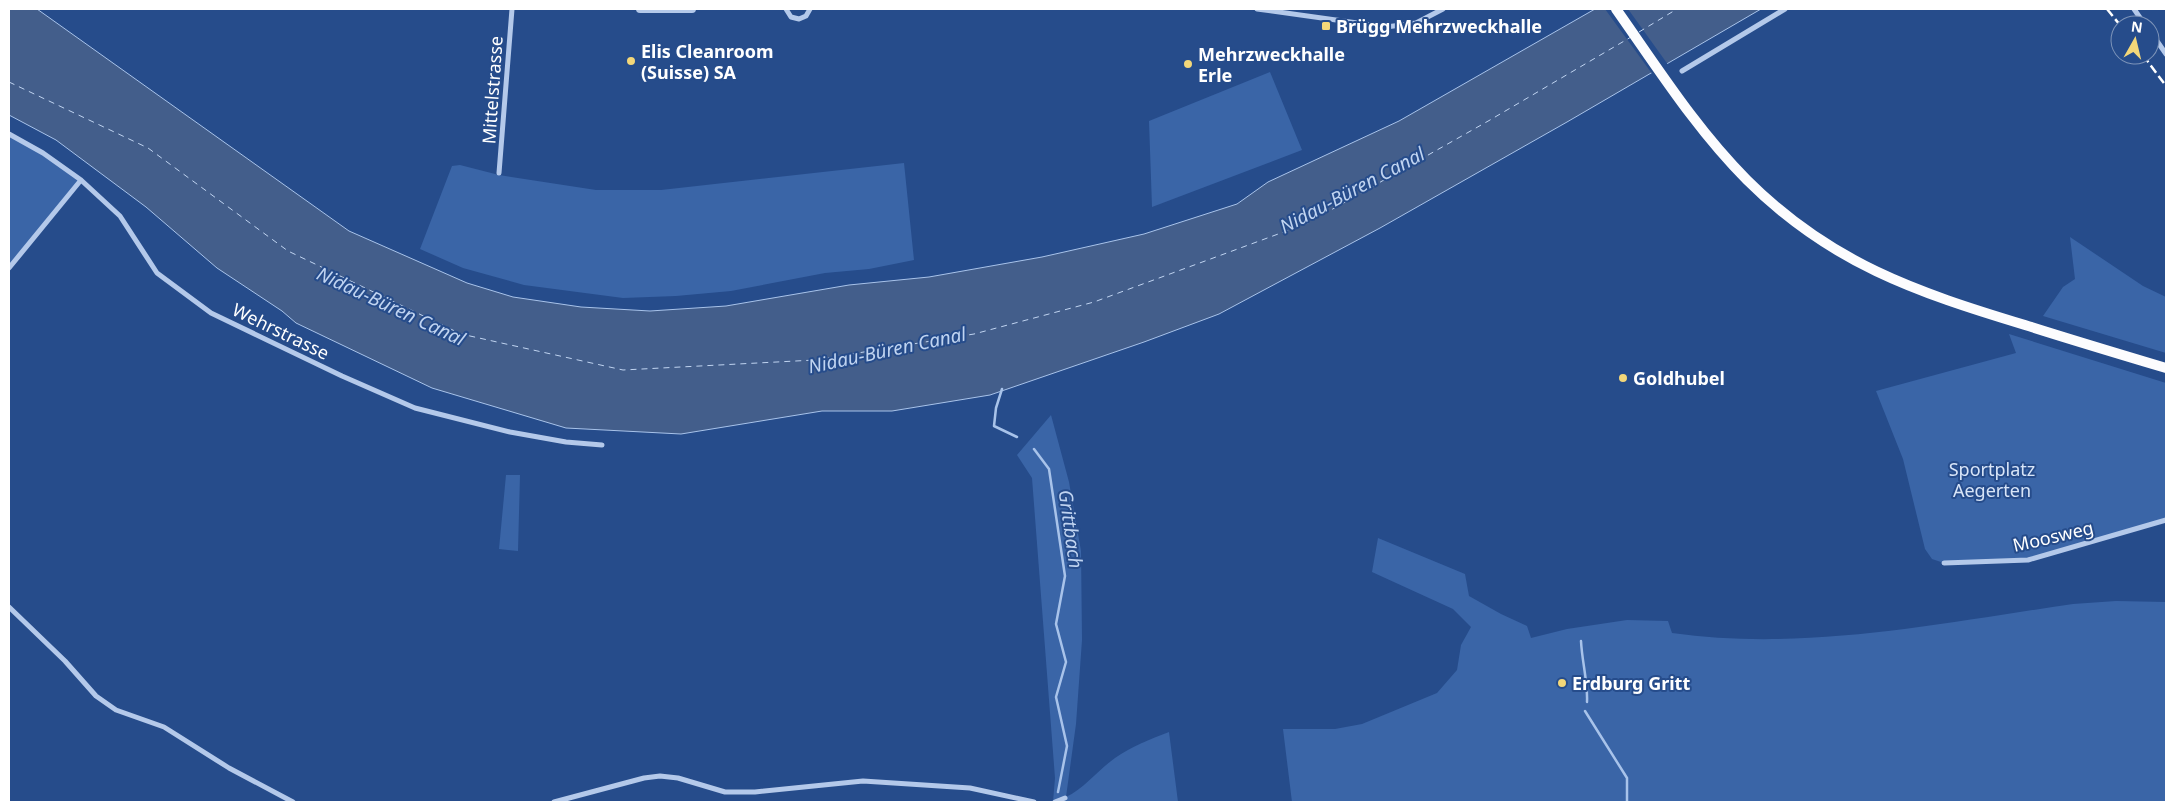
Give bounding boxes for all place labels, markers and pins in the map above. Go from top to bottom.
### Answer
place label: Brügg Mehrzweckhalle [1336,14,1542,38]
marker: Brügg Mehrzweckhalle [1320,20,1332,32]
place label: Elis Cleanroom (Suisse) SA [641,39,773,84]
place label: Mehrzweckhalle Erle [1198,42,1345,87]
marker: Elis Cleanroom (Suisse) SA [625,55,637,67]
marker: Mehrzweckhalle Erle [1182,58,1194,70]
place label: Goldhubel [1633,366,1725,390]
marker: Goldhubel [1617,372,1629,384]
place label: Erdburg Gritt [1572,671,1690,695]
marker: Erdburg Gritt [1556,677,1568,689]

